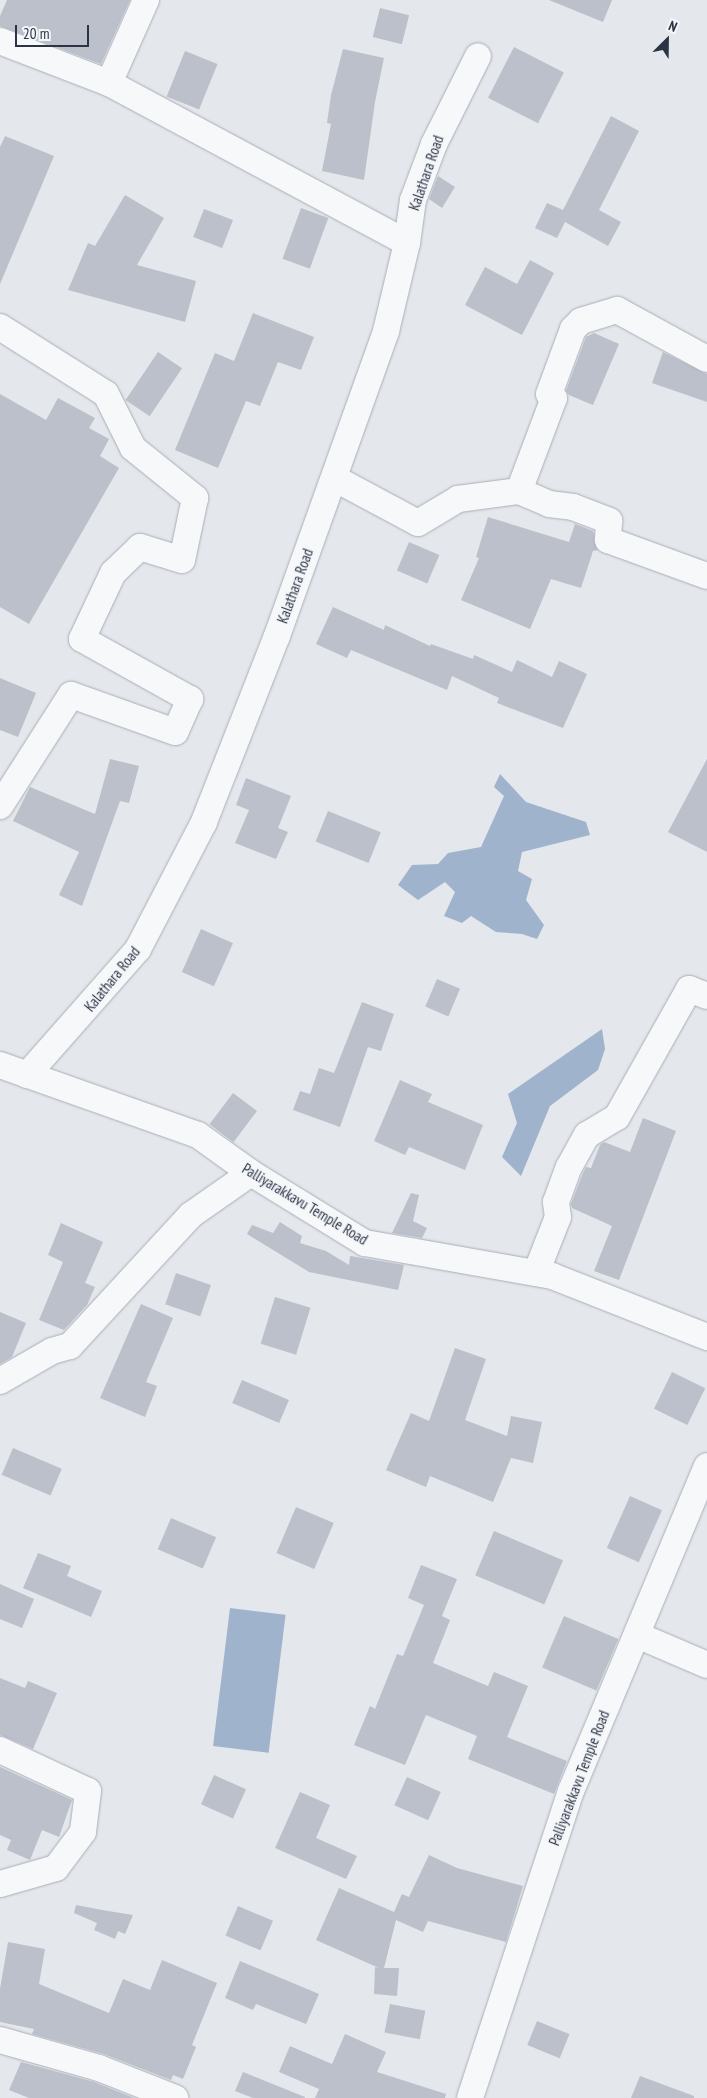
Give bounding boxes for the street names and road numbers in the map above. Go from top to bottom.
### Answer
street label: Kalathara Road [405,133,447,213]
street label: Kalathara Road [273,546,317,626]
street label: Kalathara Road [80,943,144,1015]
street label: Palliyarakkavu Temple Road [239,1159,371,1249]
street label: Palliyarakkavu Temple Road [545,1708,613,1848]

